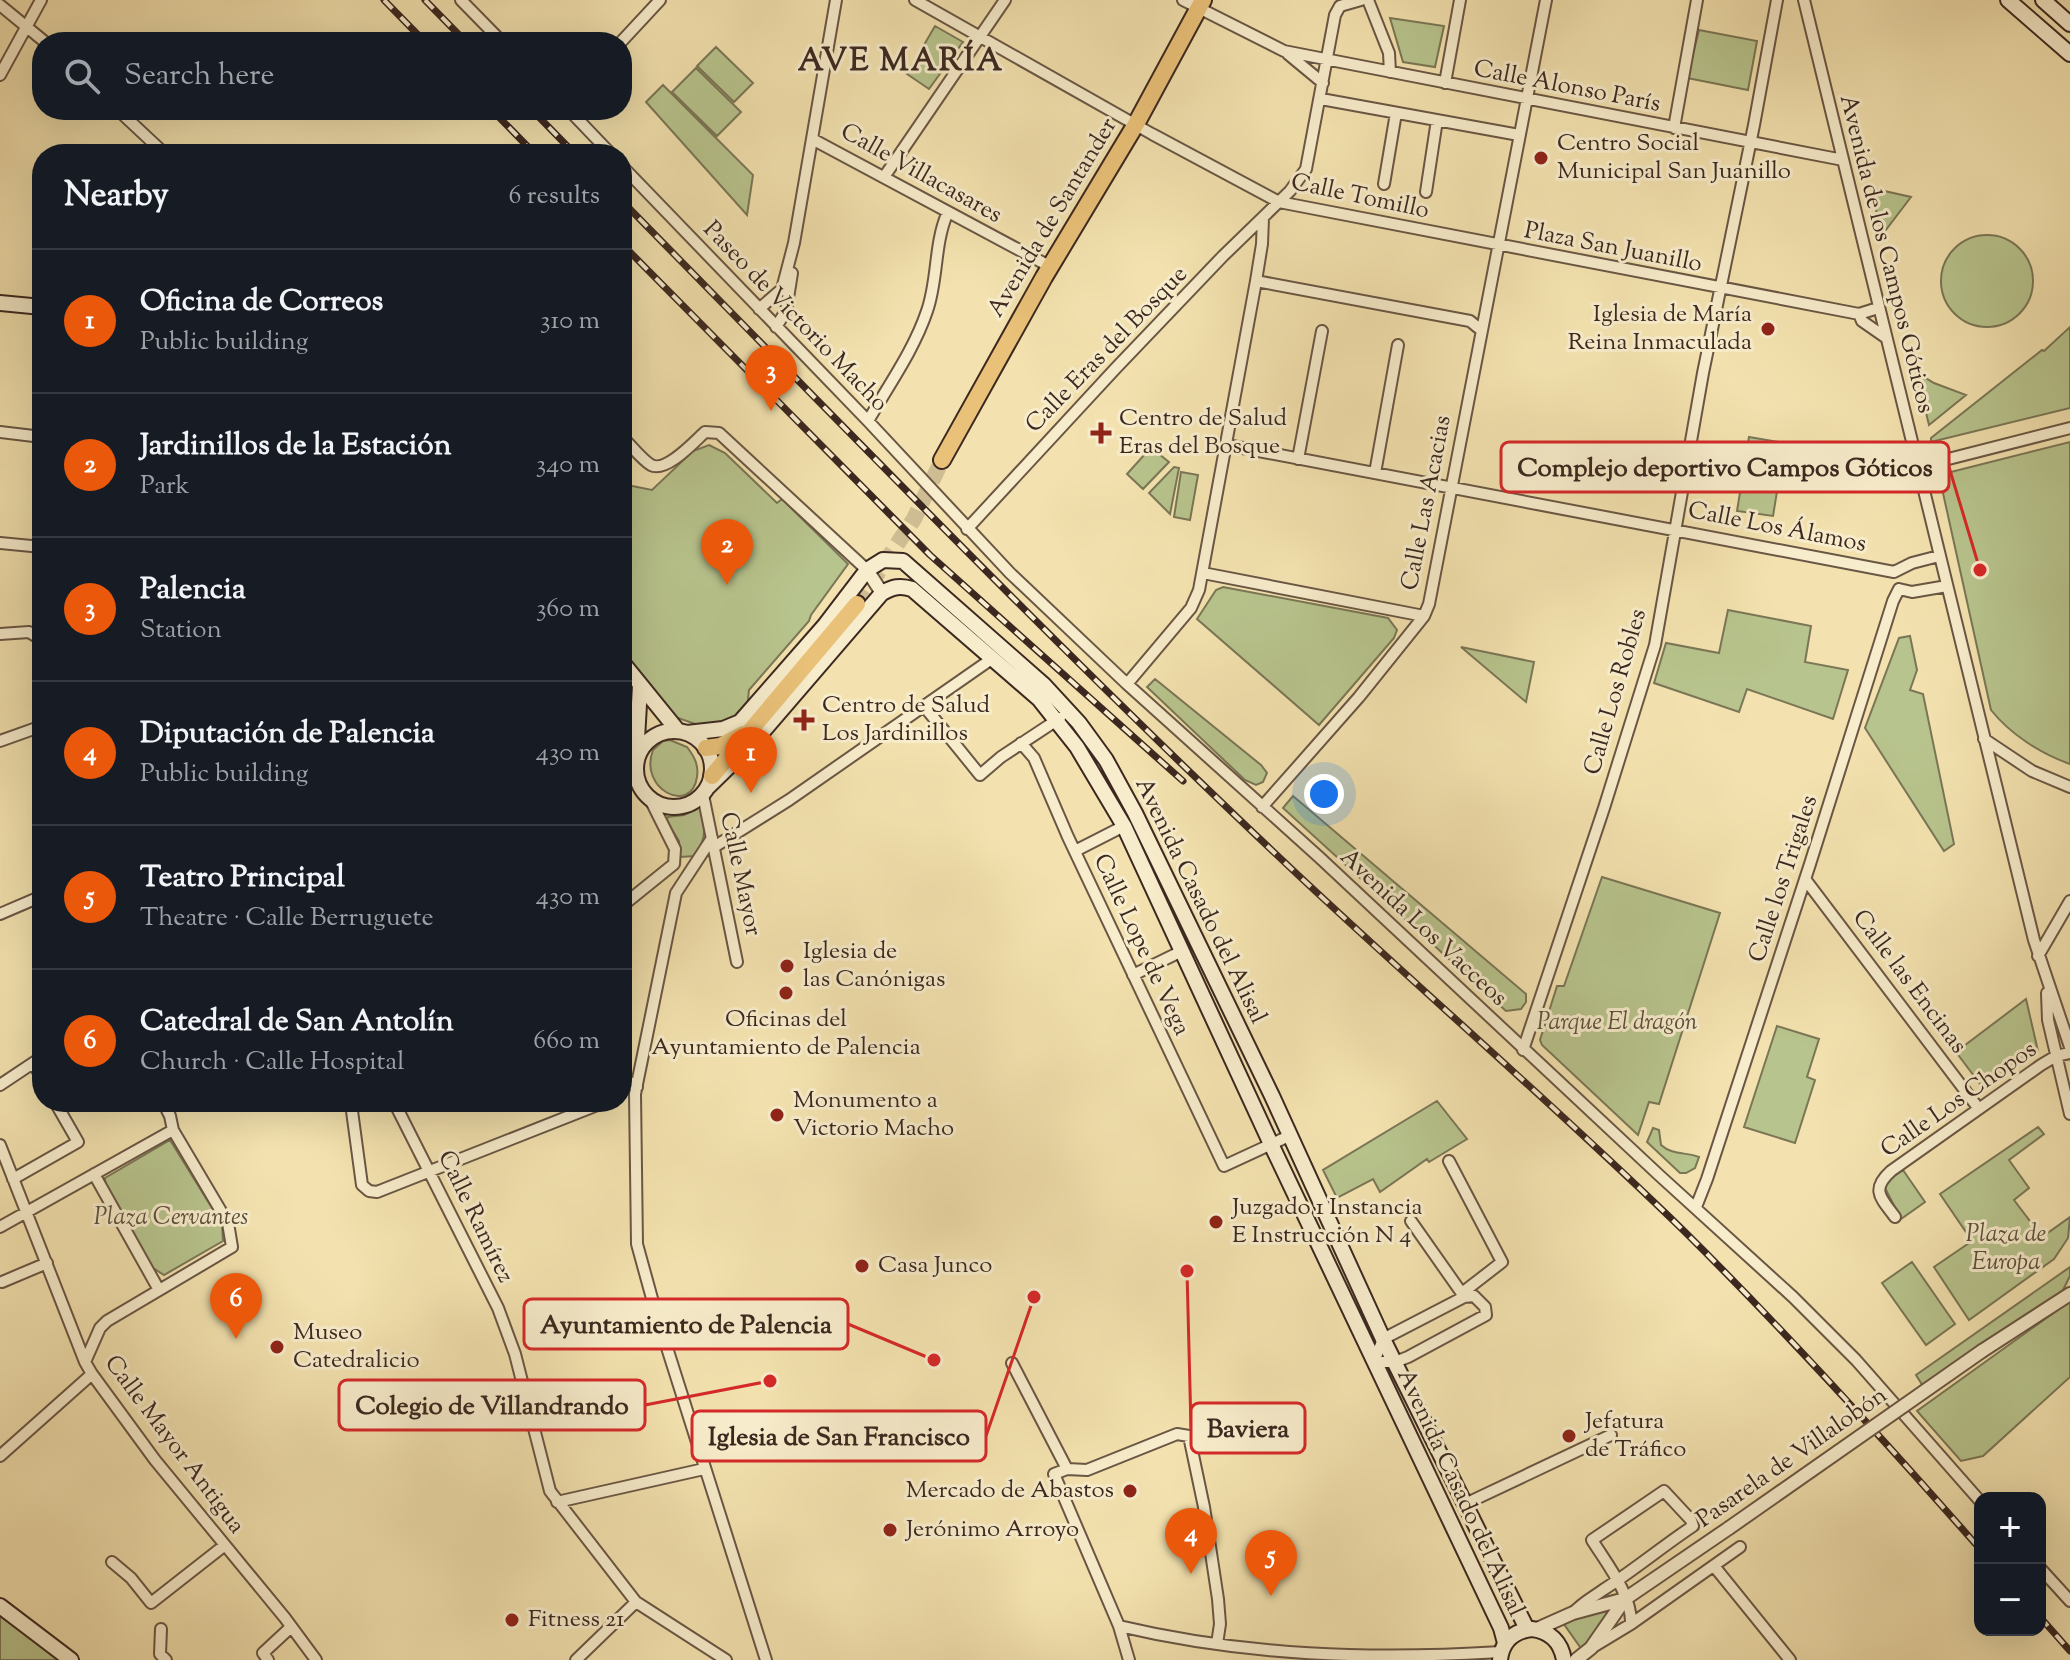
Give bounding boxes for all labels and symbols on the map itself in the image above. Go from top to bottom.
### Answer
district label: AVE MARÍA [798,39,1004,85]
street label: Calle Alonso París [1471,52,1663,122]
street label: Avenida de los Campos Góticos [1830,91,1942,417]
street label: Avenida de Santander [980,112,1126,324]
street label: Calle Villacasares [834,115,1008,233]
place label: Centro Social Municipal San Juanillo [1557,127,1791,189]
marker: Centro Social Municipal San Juanillo [1532,149,1550,167]
street label: Calle Tomillo [1288,166,1432,228]
street label: Paseo de Victorio Macho [695,214,895,420]
street label: Plaza San Juanillo [1521,214,1705,282]
street label: Calle Eras del Bosque [1018,259,1196,441]
place label: Iglesia de María Reina Inmaculada [1568,298,1752,360]
marker: Iglesia de María Reina Inmaculada [1759,320,1777,338]
pin: 3 [745,345,797,411]
place label: Centro de Salud Eras del Bosque [1119,402,1288,464]
street label: Calle Las Acacias [1393,413,1461,593]
marker: Centro de Salud Eras del Bosque [1090,422,1112,444]
callout: Complejo deportivo Campos Góticos [1501,442,1949,492]
text: Complejo deportivo Campos Góticos [1517,451,1933,488]
street label: Calle Los Álamos [1685,494,1869,562]
pin: 2 [701,519,753,585]
street label: Calle Los Robles [1576,605,1656,779]
place label: Centro de Salud Los Jardinillos [822,689,991,751]
marker: Centro de Salud Los Jardinillos [793,709,815,731]
pin: 1 [725,727,777,793]
street label: Avenida Casado del Alisal [1126,772,1275,1030]
your location [1304,774,1344,814]
street label: Calle los Trigales [1741,791,1827,967]
street label: Calle Mayor [710,809,770,939]
street label: Avenida Los Vacceos [1332,841,1514,1015]
street label: Calle Lope de Vega [1084,849,1198,1041]
street label: Calle las Encinas [1843,903,1975,1061]
place label: Iglesia de las Canónigas [803,935,946,997]
marker: Iglesia de las Canónigas [778,957,796,975]
marker: Oficinas del Ayuntamiento de Palencia [777,984,795,1002]
place label: Oficinas del Ayuntamiento de Palencia [651,1003,921,1065]
park label: Parque El dragón [1537,1006,1698,1040]
street label: Calle Los Chopos [1874,1033,2044,1167]
place label: Monumento a Victorio Macho [793,1084,954,1146]
marker: Monumento a Victorio Macho [768,1106,786,1124]
street label: Calle Ramírez [428,1145,522,1289]
place label: Juzgado 1 Instancia E Instrucción N 4 [1230,1191,1423,1253]
park label: Plaza Cervantes [94,1201,248,1235]
marker: Juzgado 1 Instancia E Instrucción N 4 [1207,1213,1225,1231]
park label: Plaza de Europa [1966,1218,2046,1280]
place label: Casa Junco [878,1249,992,1283]
marker: Casa Junco [853,1257,871,1275]
pin: 6 [210,1273,262,1339]
callout: Ayuntamiento de Palencia [524,1299,848,1349]
text: Ayuntamiento de Palencia [540,1308,832,1345]
place label: Museo Catedralicio [293,1316,420,1378]
marker: Museo Catedralicio [268,1338,286,1356]
street label: Calle Mayor Antigua [95,1349,253,1541]
street label: Avenida Casado del Alisal [1388,1363,1533,1623]
street label: Pasarela de Villalobón [1690,1379,1894,1537]
callout: Colegio de Villandrando [339,1380,645,1430]
text: Colegio de Villandrando [355,1389,629,1426]
callout: Baviera [1191,1403,1305,1453]
place label: Jefatura de Tráfico [1583,1405,1686,1467]
callout: Iglesia de San Francisco [692,1411,986,1461]
text: Baviera [1207,1412,1289,1449]
text: Iglesia de San Francisco [708,1420,970,1457]
marker: Jefatura de Tráfico [1560,1427,1578,1445]
place label: Mercado de Abastos [906,1474,1114,1508]
marker: Mercado de Abastos [1121,1482,1139,1500]
pin: 4 [1165,1508,1217,1574]
place label: Jerónimo Arroyo [904,1513,1079,1547]
marker: Jerónimo Arroyo [881,1521,899,1539]
pin: 5 [1245,1530,1297,1596]
place label: Fitness 21 [528,1603,624,1637]
marker: Fitness 21 [503,1611,521,1629]

